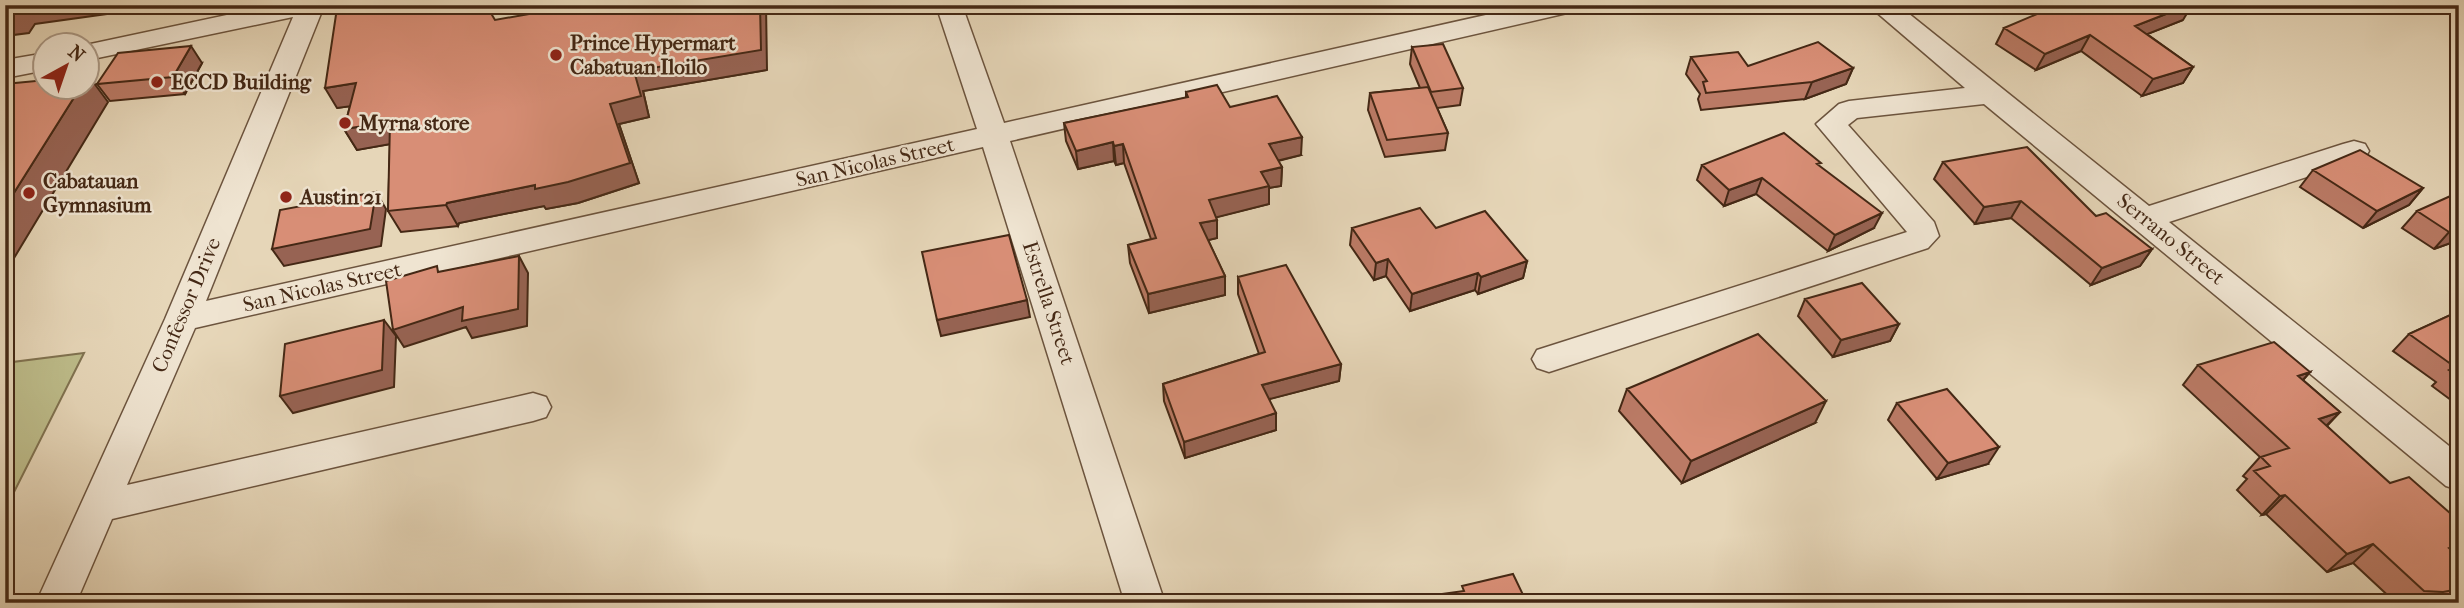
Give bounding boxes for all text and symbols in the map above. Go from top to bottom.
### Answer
place label: Prince Hypermart Cabatuan Iloilo [570,31,736,79]
north arrow [32,32,102,102]
text: N [64,41,89,67]
marker: Prince Hypermart Cabatuan Iloilo [548,47,564,63]
place label: ECCD Building [171,70,312,94]
marker: ECCD Building [149,74,165,90]
place label: Myrna store [358,111,470,135]
marker: Myrna store [337,115,353,131]
street label: San Nicolas Street [793,132,957,192]
place label: Cabatauan Gymnasium [43,169,152,217]
marker: Cabatauan Gymnasium [21,185,37,201]
place label: Austin 21 [298,185,382,209]
street label: Serrano Street [2112,188,2230,290]
marker: Austin 21 [278,189,294,205]
street label: Confessor Drive [147,234,225,376]
street label: Estrella Street [1018,238,1080,368]
street label: San Nicolas Street [240,257,404,317]

